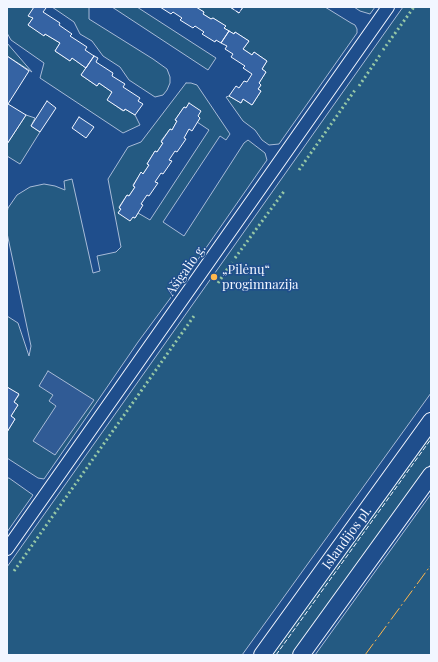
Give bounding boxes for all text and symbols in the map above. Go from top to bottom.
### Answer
street label: Ašigalio g. [163,241,209,299]
place label: „Pilėnų“ progimnazija [222,262,299,293]
marker: „Pilėnų“ progimnazija [209,272,219,282]
street label: Islandijos pl. [319,504,375,572]

